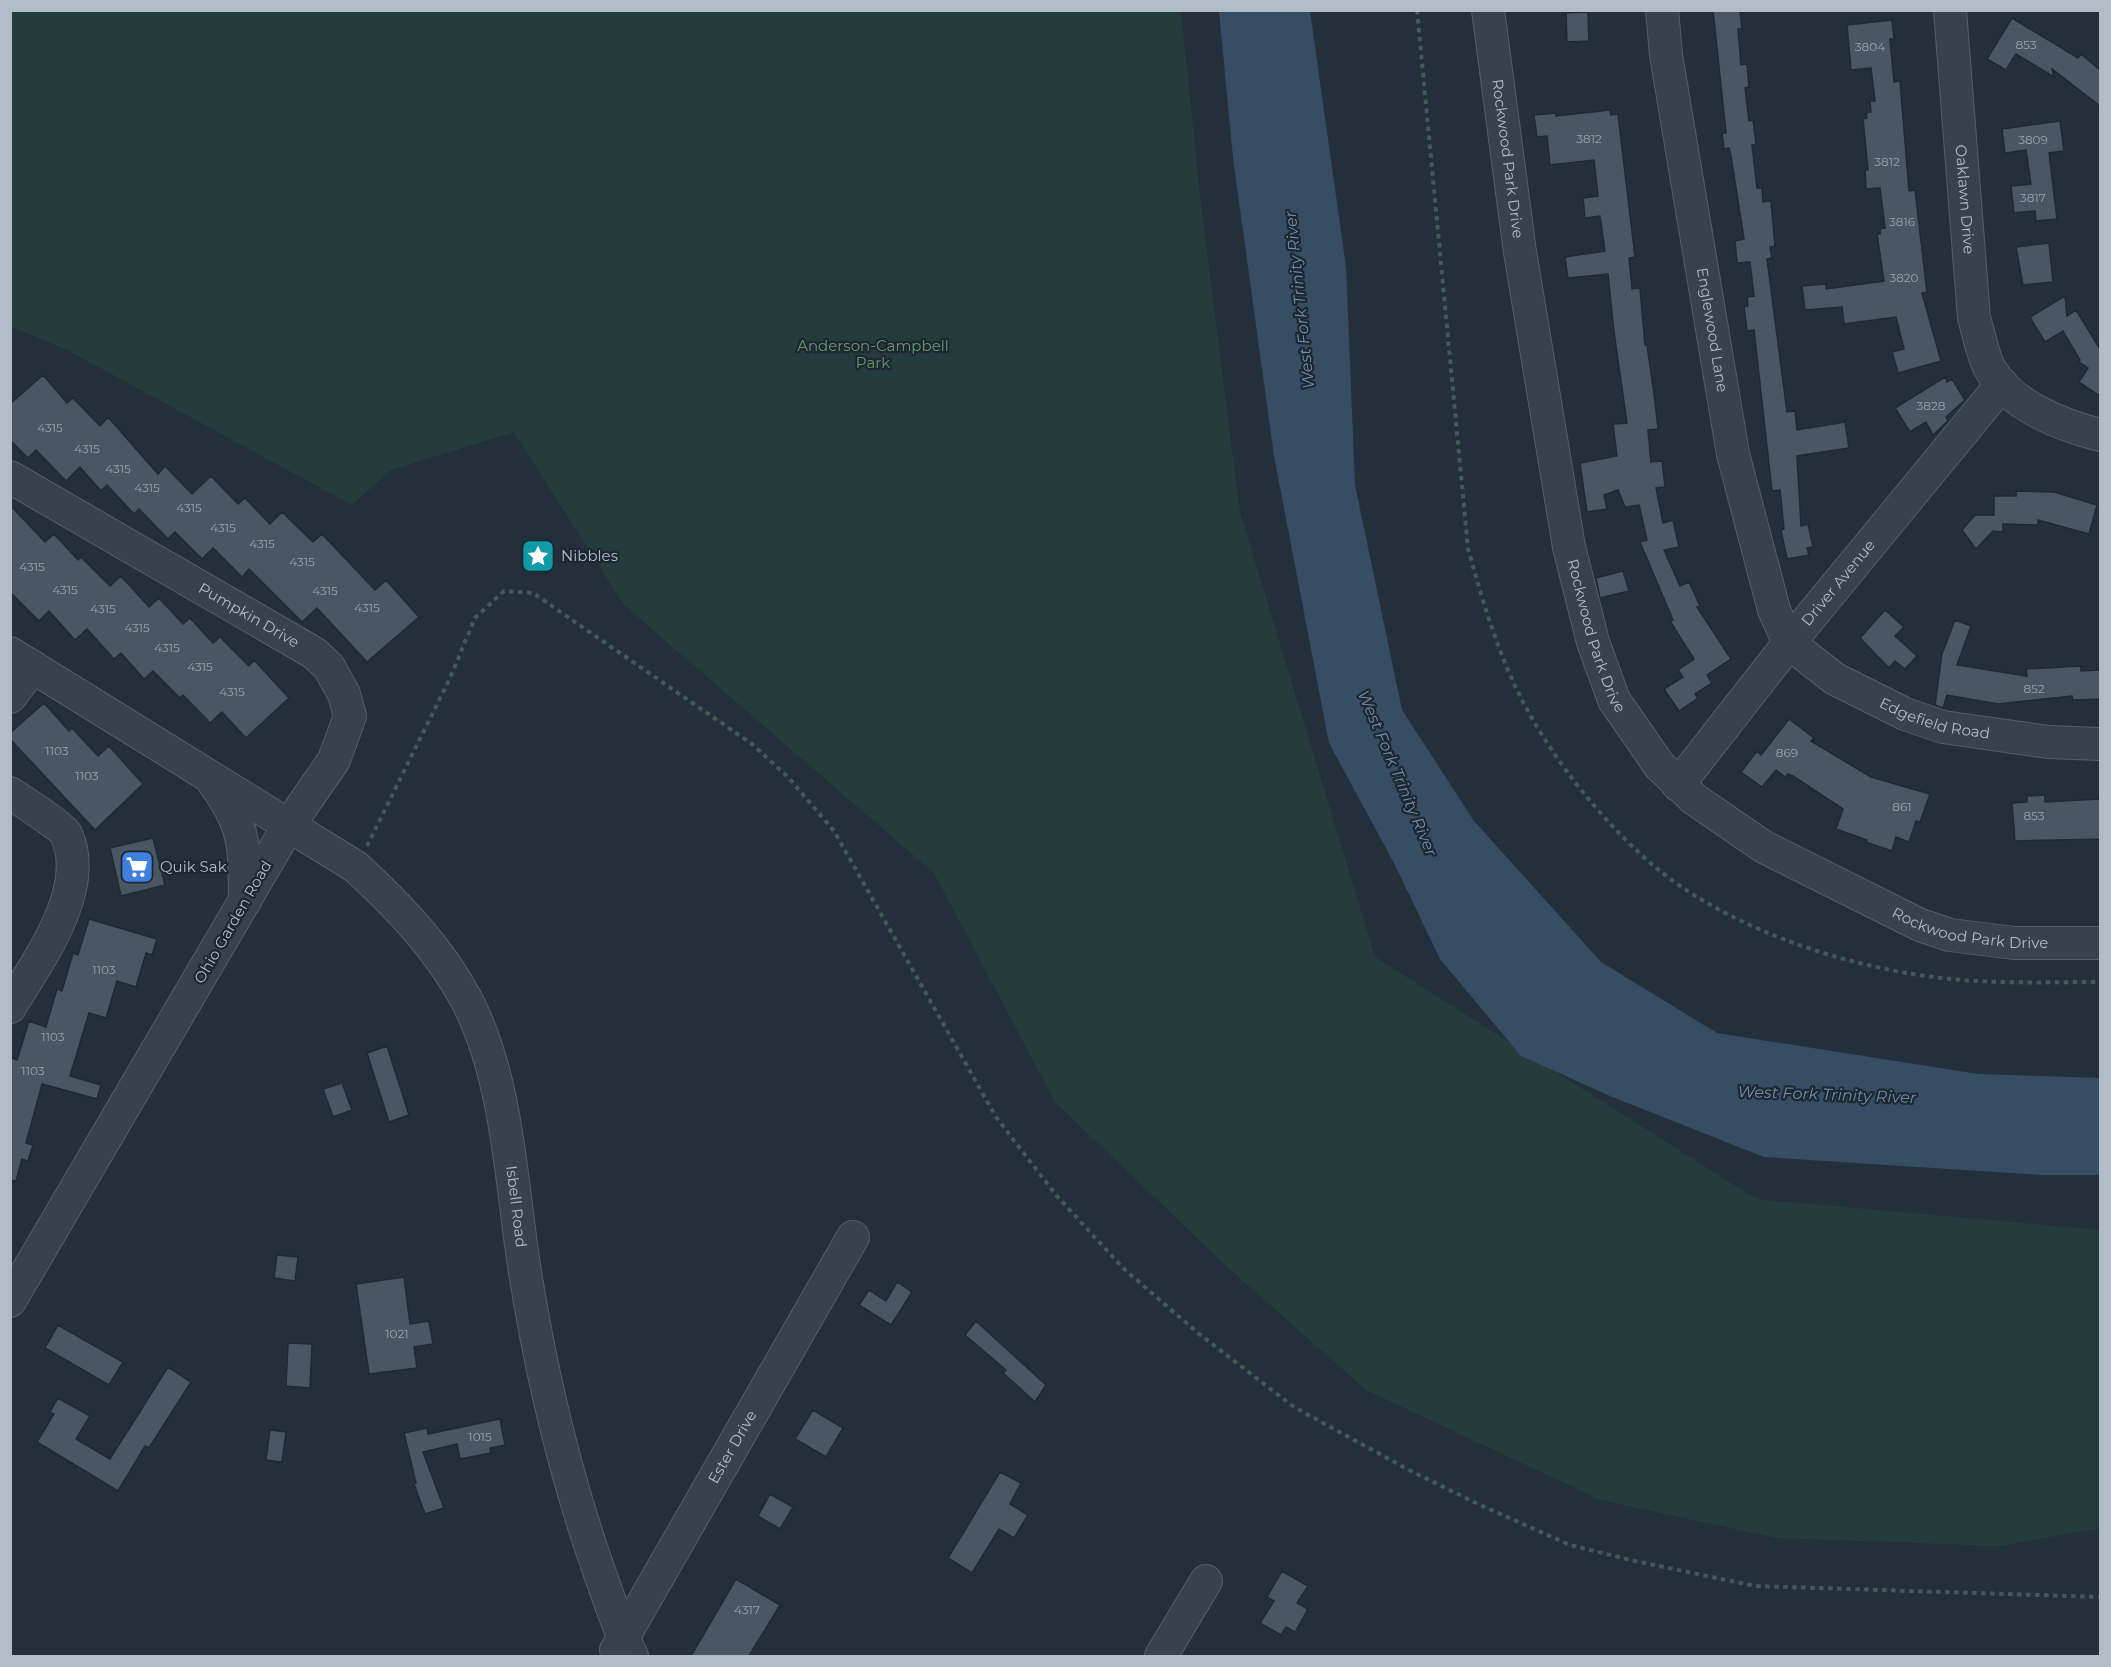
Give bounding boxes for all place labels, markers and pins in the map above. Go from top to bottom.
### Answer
place icon: Nibbles [520,538,556,574]
place label: Nibbles [561,546,618,565]
supermarket icon: Quik Sak [119,849,155,885]
place label: Quik Sak [160,857,227,876]

